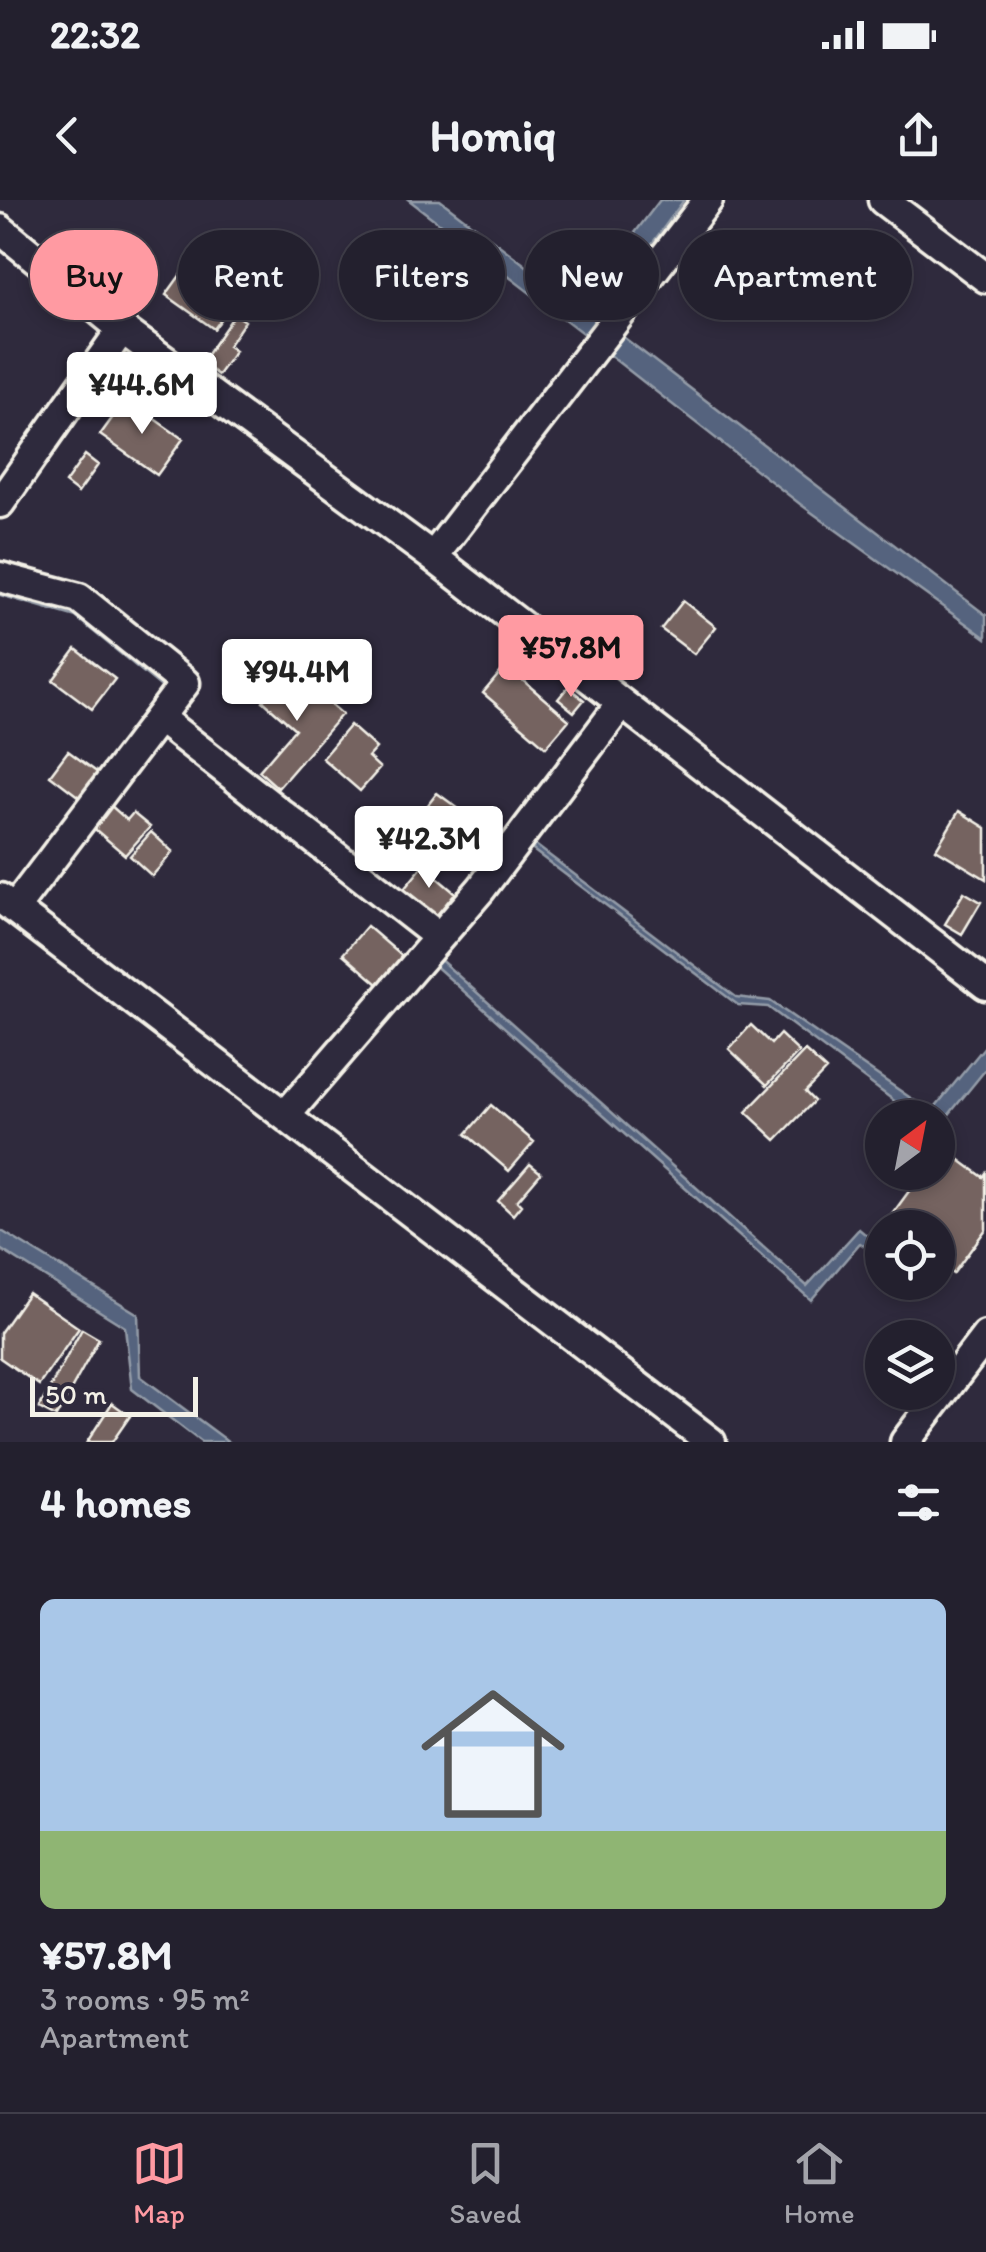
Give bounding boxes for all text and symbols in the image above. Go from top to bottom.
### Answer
text: 22:32 [50,12,140,58]
icon: back [40,108,95,163]
text: Homiq [430,108,556,162]
icon: share [891,108,946,163]
chip: Buy [30,230,158,320]
chip: Rent [178,230,319,320]
chip: Filters [339,230,505,320]
chip: New [525,230,659,320]
chip: Apartment [679,230,912,320]
pin: ¥44.6M [61,352,223,437]
text: ¥44.6M [89,365,195,403]
pin: ¥57.8M [490,615,652,700]
text: ¥57.8M [520,628,622,666]
pin: ¥94.4M [216,639,378,724]
text: ¥94.4M [244,652,350,690]
pin: ¥42.3M [348,806,510,891]
text: ¥42.3M [377,819,481,857]
north arrow [865,1100,955,1190]
map controls [865,1100,955,1410]
button: locate [865,1210,955,1300]
button: layers [865,1320,955,1410]
scale bar [30,1372,198,1416]
text: 50 m [45,1377,107,1411]
icon: filters [891,1475,946,1530]
text: 4 homes [40,1477,191,1528]
icon: home [403,1664,583,1844]
text: ¥57.8M [40,1929,173,1980]
text: 3 rooms · 95 m² [40,1980,250,2018]
text: Apartment [40,2018,189,2056]
tab: Map [132,2136,187,2230]
tab: Saved [450,2136,521,2230]
tab: Home [784,2136,855,2230]

